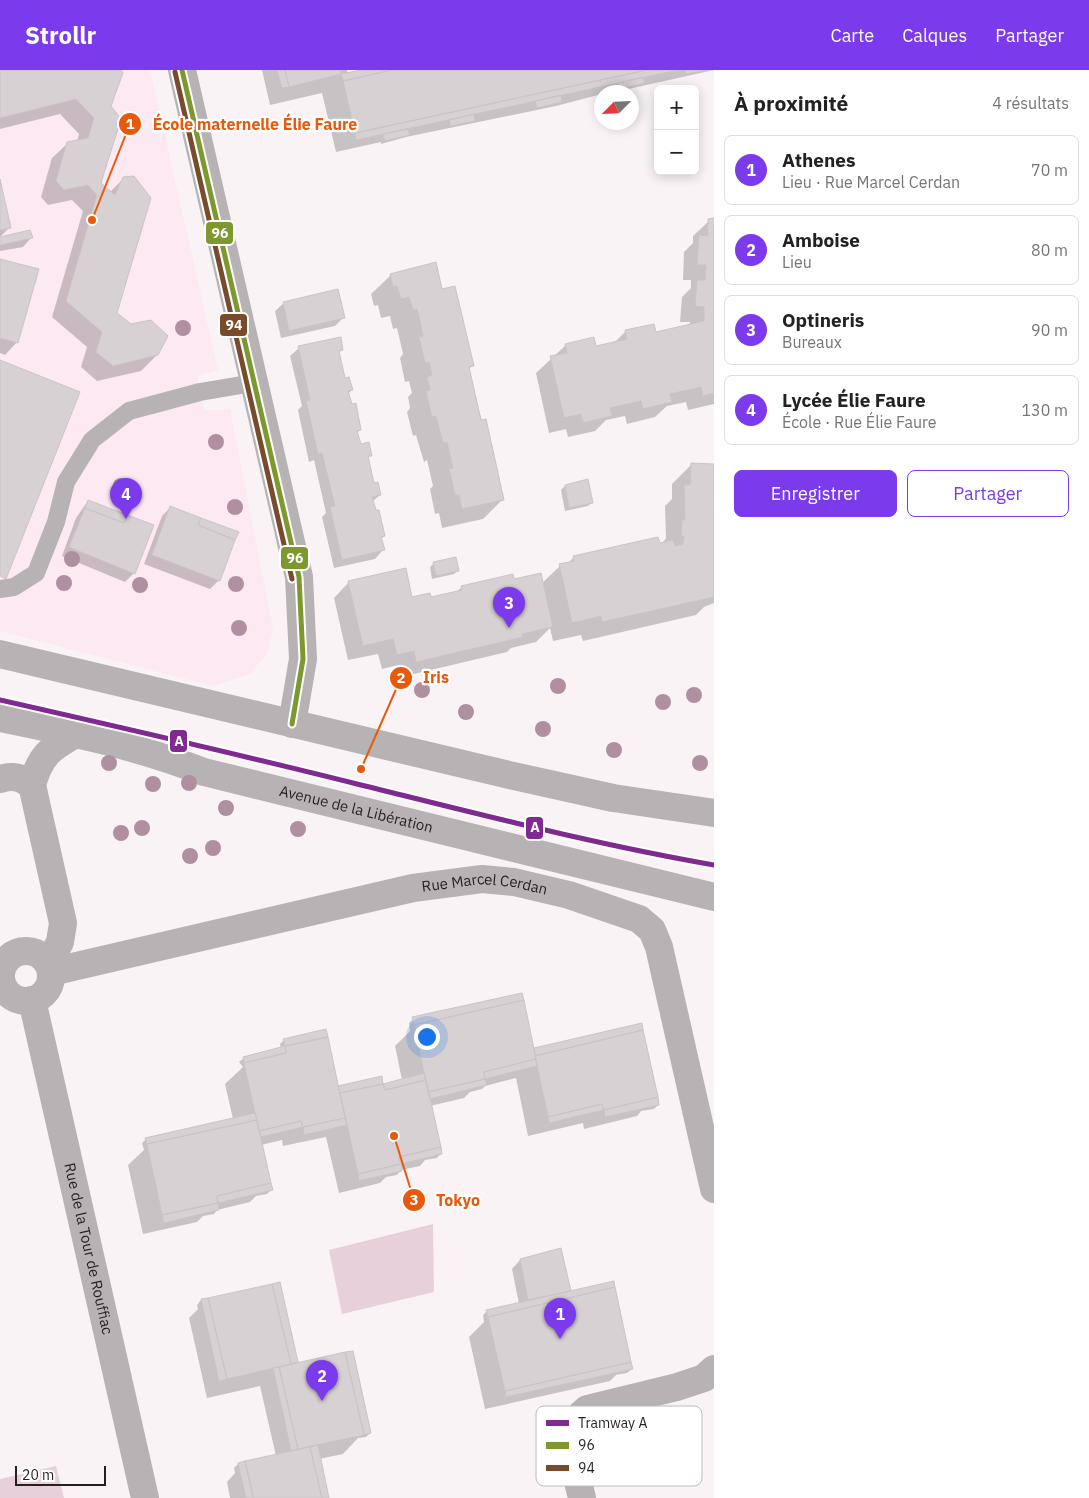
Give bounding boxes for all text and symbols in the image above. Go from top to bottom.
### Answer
text: Strollr [25,19,96,51]
text: Carte [831,24,874,47]
text: Calques [902,24,967,47]
text: Partager [995,24,1064,47]
north arrow [594,85,639,130]
map controls [654,85,699,175]
button: + [654,85,699,130]
text: À proximité [734,89,848,117]
text: 4 résultats [992,93,1069,113]
callout: École maternelle Élie Faure [118,109,368,140]
text: École maternelle Élie Faure [153,113,357,134]
text: 1 [125,114,135,133]
button: − [654,130,699,175]
text: Athenes [782,148,856,172]
text: 1 [746,160,756,180]
text: 70 m [1031,160,1068,180]
text: Lieu · Rue Marcel Cerdan [782,172,960,192]
line badge: 96 [205,221,234,245]
text: 96 [212,224,228,242]
text: Amboise [782,228,860,252]
text: 2 [746,240,756,260]
text: 80 m [1031,240,1068,260]
text: Lieu [782,252,812,272]
text: Optineris [782,308,864,332]
line badge: 94 [219,313,248,337]
text: 94 [226,316,242,334]
text: 3 [746,320,756,340]
text: 90 m [1031,320,1068,340]
text: Bureaux [782,332,842,352]
text: Lycée Élie Faure [782,388,926,412]
text: 4 [746,400,756,420]
text: 130 m [1021,400,1068,420]
text: École · Rue Élie Faure [782,412,937,432]
button: Enregistrer [734,470,897,517]
button: Partager [907,470,1069,517]
pin: 4 [110,478,142,519]
line badge: 96 [280,546,309,570]
text: 96 [287,549,303,567]
pin: 3 [493,587,525,628]
callout: Iris [388,662,459,693]
text: Iris [423,667,449,687]
text: 2 [396,668,406,687]
line badge: A [169,729,188,753]
text: A [174,732,184,750]
street label: Avenue de la Libération [278,781,435,837]
line badge: A [525,816,544,840]
text: A [530,818,540,836]
street label: Rue Marcel Cerdan [420,869,550,899]
your location [414,1024,440,1050]
street label: Rue de la Tour de Rouffiac [60,1161,118,1337]
callout: Tokyo [401,1185,490,1216]
text: 3 [409,1190,419,1209]
text: Tokyo [436,1190,480,1210]
pin: 1 [544,1298,576,1339]
pin: 2 [306,1360,338,1401]
legend [536,1406,702,1486]
text: Tramway A [578,1414,647,1432]
text: 96 [578,1436,595,1454]
text: 94 [578,1459,595,1477]
scale bar [15,1463,106,1486]
text: 20 m [22,1466,54,1484]

